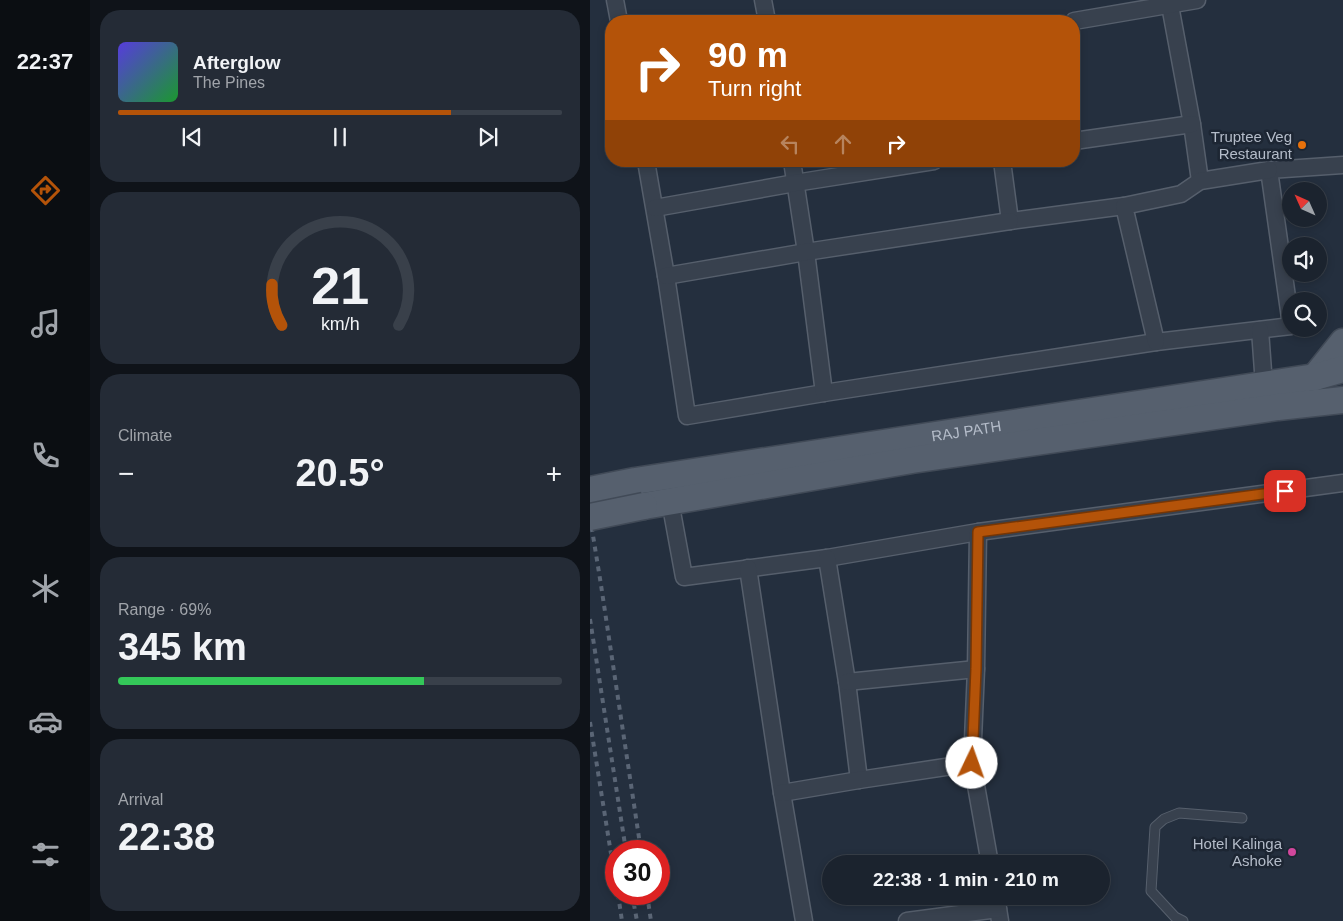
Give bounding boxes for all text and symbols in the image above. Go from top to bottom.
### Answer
icon: right [625,35,690,100]
text: 90 m [708,35,788,74]
text: 22:37 [17,49,73,74]
text: Afterglow [193,52,281,73]
text: The Pines [193,74,265,91]
text: Turn right [708,76,801,101]
icon: previous [178,123,206,151]
icon: pause [326,123,354,151]
icon: next [474,123,502,151]
place label: Truptee Veg Restaurant [1211,128,1293,162]
icon: left [776,130,804,158]
icon: ahead [829,130,857,158]
icon: right [882,130,910,158]
marker: Truptee Veg Restaurant [1296,139,1308,151]
icon: directions [28,173,63,208]
north arrow [1282,182,1328,228]
map controls [1282,182,1327,337]
button: sound [1282,237,1327,282]
text: 21 [311,257,369,315]
button: search [1282,292,1327,337]
icon: music [28,306,63,341]
text: km/h [321,314,359,334]
street label: RAJ PATH [930,417,1002,444]
text: Climate [118,427,172,444]
icon: phone [28,438,63,473]
text: 20.5° [295,452,385,494]
text: − [118,458,134,489]
text: + [546,458,562,489]
pin [1264,470,1306,512]
icon: arrive [1271,477,1299,505]
icon: climate [28,571,63,606]
text: Range · 69% [118,601,211,618]
text: 345 km [118,626,247,668]
icon: car [28,704,63,739]
position arrow [945,736,997,788]
text: Arrival [118,791,163,808]
text: 22:38 [118,816,215,858]
place label: Hotel Kalinga Ashoke [1193,835,1283,869]
icon: filters [28,837,63,872]
speed limit sign: 30 [605,840,670,905]
marker: Hotel Kalinga Ashoke [1286,846,1298,858]
text: 22:38 · 1 min · 210 m [873,869,1059,890]

